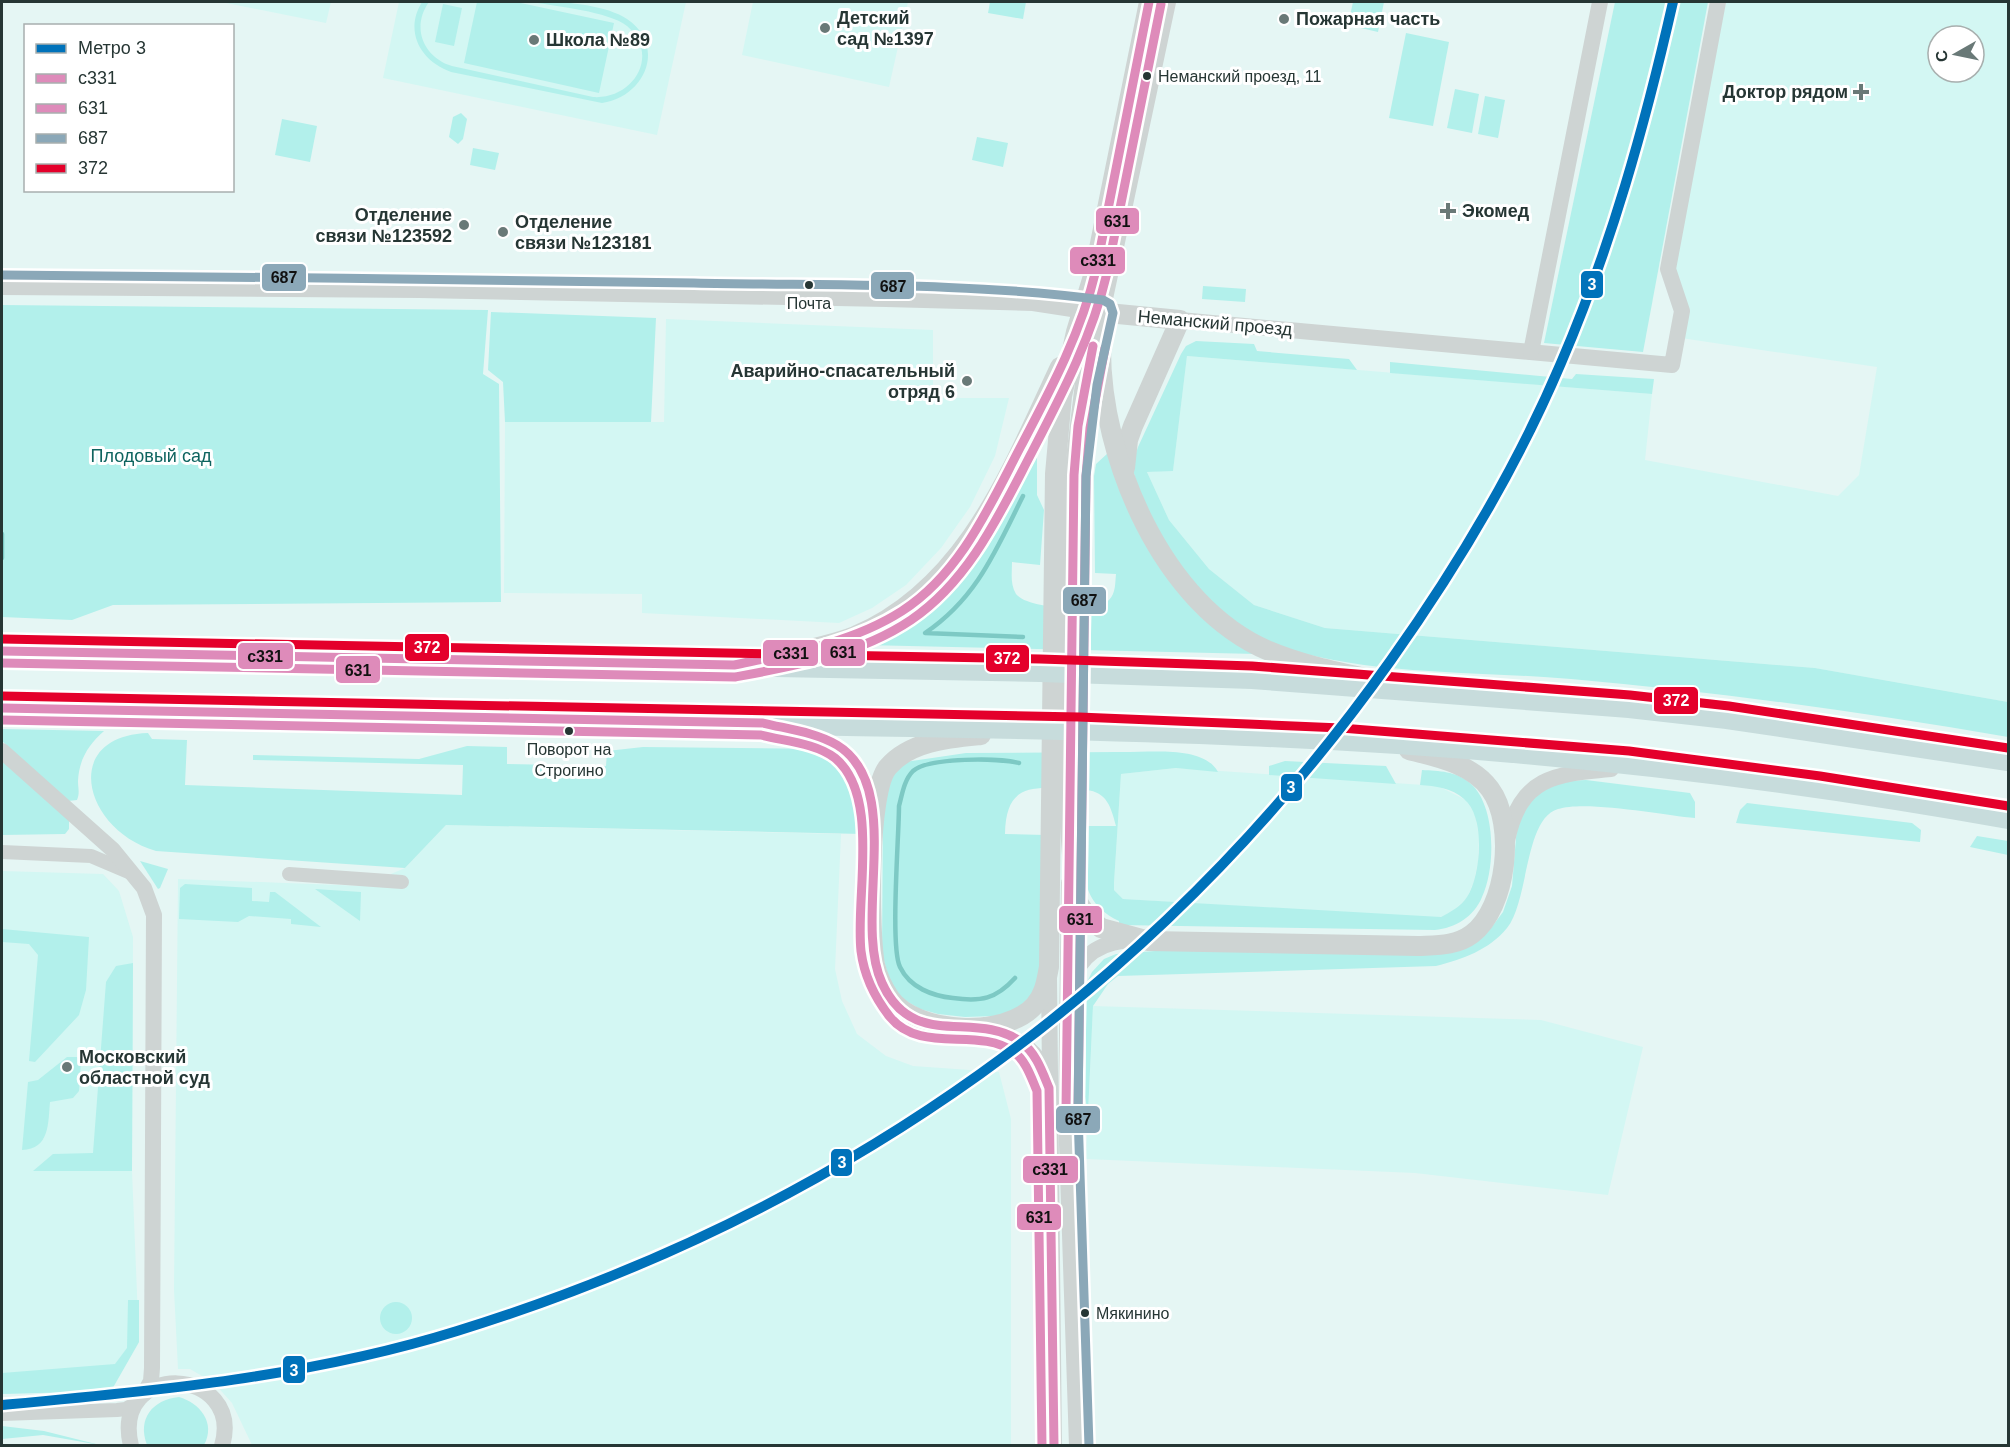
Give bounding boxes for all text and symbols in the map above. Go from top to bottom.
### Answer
place label: Детский сад №1397 [837,8,934,49]
place label: Пожарная часть [1296,9,1440,29]
marker: Пожарная часть [1277,12,1291,26]
marker: Детский сад №1397 [818,21,832,35]
legend [24,24,234,192]
north arrow [1926,24,1986,84]
place label: Школа №89 [546,30,650,50]
marker: Школа №89 [527,33,541,47]
text: Метро 3 [78,38,146,58]
text: С [1932,49,1951,63]
text: с331 [78,68,117,88]
place label: Неманский проезд, 11 [1158,68,1321,85]
marker: Неманский проезд, 11 [1141,70,1153,82]
place label: Доктор рядом [1723,82,1848,102]
marker: Доктор рядом [1852,83,1870,101]
text: 631 [78,98,108,118]
text: 687 [78,128,108,148]
text: 372 [78,158,108,178]
place label: Экомед [1462,201,1530,221]
marker: Экомед [1439,202,1457,220]
place label: Отделение связи №123592 [316,205,452,246]
line badge: 631 [1095,207,1140,235]
place label: Отделение связи №123181 [515,212,652,253]
text: 631 [1104,213,1130,230]
marker: Отделение связи №123592 [457,218,471,232]
marker: Отделение связи №123181 [496,225,510,239]
line badge: с331 [1069,246,1126,275]
text: с331 [1080,252,1116,269]
line badge: 687 [261,263,307,292]
text: 687 [271,269,297,286]
line badge: 3 [1580,270,1604,299]
line badge: 687 [870,271,915,300]
text: 3 [1588,276,1597,293]
text: 687 [880,278,906,295]
marker: Почта [803,279,815,291]
place label: Почта [787,295,831,312]
street label: Неманский проезд [1137,306,1294,340]
place label: Аварийно-спасательный отряд 6 [730,361,955,402]
marker: Аварийно-спасательный отряд 6 [960,374,974,388]
park label: Плодовый сад [91,446,212,466]
line badge: 687 [1062,586,1107,615]
text: 687 [1071,592,1097,609]
line badge: 372 [404,633,450,662]
line badge: 631 [820,638,866,667]
text: 372 [414,639,440,656]
line badge: с331 [762,639,819,667]
line badge: с331 [237,642,294,670]
text: 631 [830,644,856,661]
line badge: 372 [985,644,1030,673]
text: с331 [773,645,809,662]
text: с331 [247,648,283,665]
text: 372 [994,650,1020,667]
line badge: 631 [335,655,381,684]
text: 631 [345,662,371,679]
line badge: 372 [1653,686,1699,715]
text: 372 [1663,692,1689,709]
marker: Поворот на Строгино [563,725,575,737]
place label: Поворот на Строгино [527,741,611,779]
line badge: 3 [1280,773,1303,802]
text: 3 [1287,779,1296,796]
line badge: 631 [1058,905,1103,934]
text: 631 [1067,911,1093,928]
place label: Московский областной суд [79,1047,210,1088]
marker: Московский областной суд [60,1060,74,1074]
line badge: 687 [1055,1105,1101,1134]
text: 687 [1065,1111,1091,1128]
line badge: 3 [830,1148,853,1177]
text: 3 [838,1154,847,1171]
line badge: с331 [1022,1155,1079,1184]
text: с331 [1032,1161,1068,1178]
line badge: 631 [1016,1203,1062,1231]
text: 631 [1026,1209,1052,1226]
place label: Мякинино [1096,1305,1170,1322]
marker: Мякинино [1079,1307,1091,1319]
line badge: 3 [282,1355,306,1384]
text: 3 [290,1362,299,1379]

